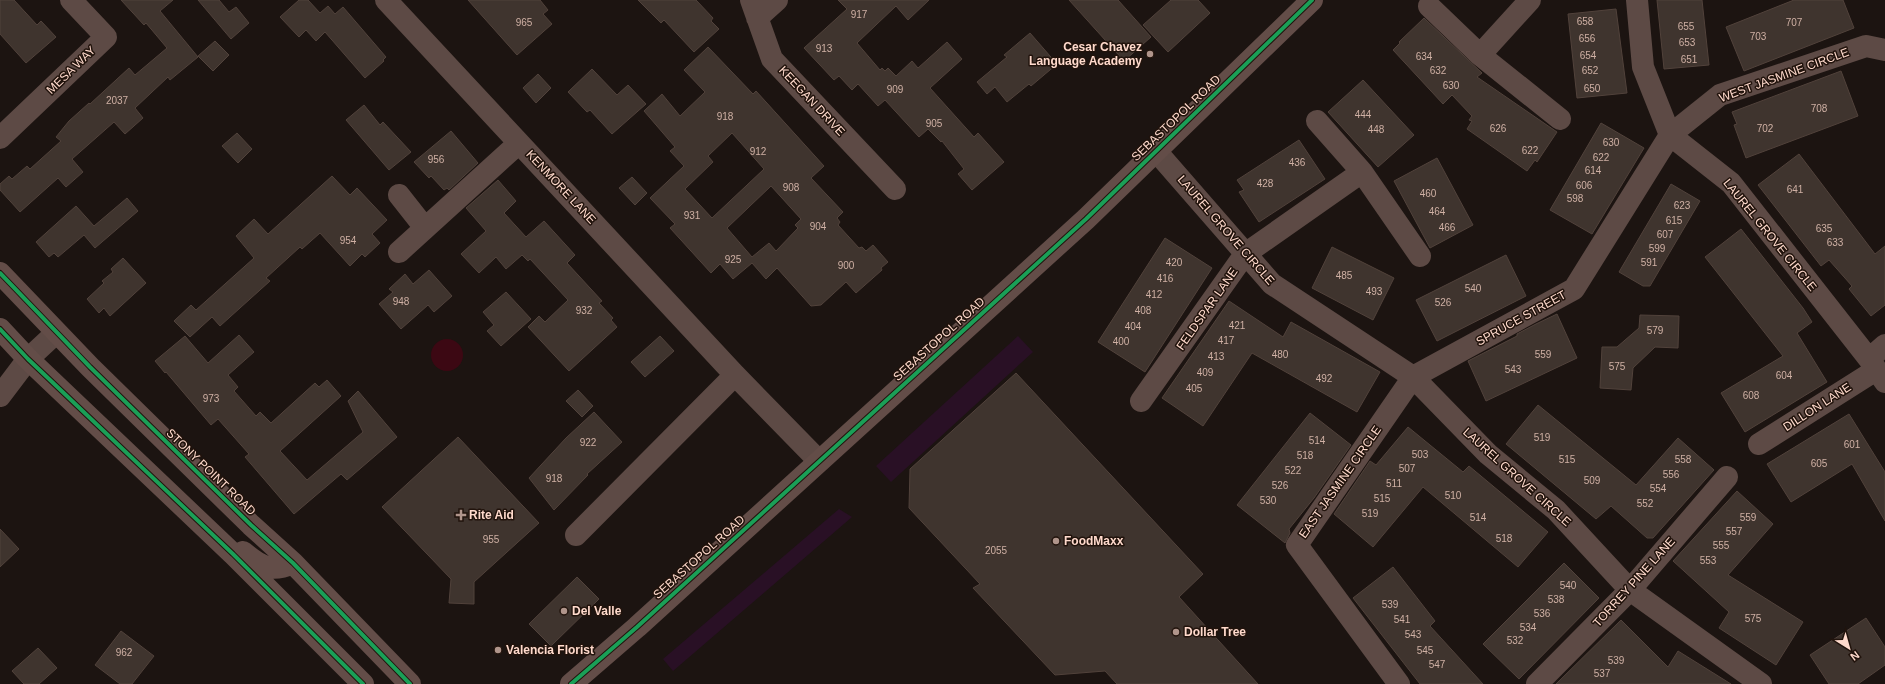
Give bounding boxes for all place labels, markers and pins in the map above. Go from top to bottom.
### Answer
place label: Cesar Chavez Language Academy [1029,40,1142,68]
marker: Cesar Chavez Language Academy [1145,49,1155,59]
place label: Rite Aid [469,508,514,522]
marker: Rite Aid [456,510,466,520]
place label: FoodMaxx [1064,534,1124,548]
marker: FoodMaxx [1051,536,1061,546]
place label: Del Valle [572,604,622,618]
marker: Del Valle [559,606,569,616]
place label: Dollar Tree [1184,625,1246,639]
marker: Dollar Tree [1171,627,1181,637]
place label: Valencia Florist [506,643,594,657]
marker: Valencia Florist [493,645,503,655]

